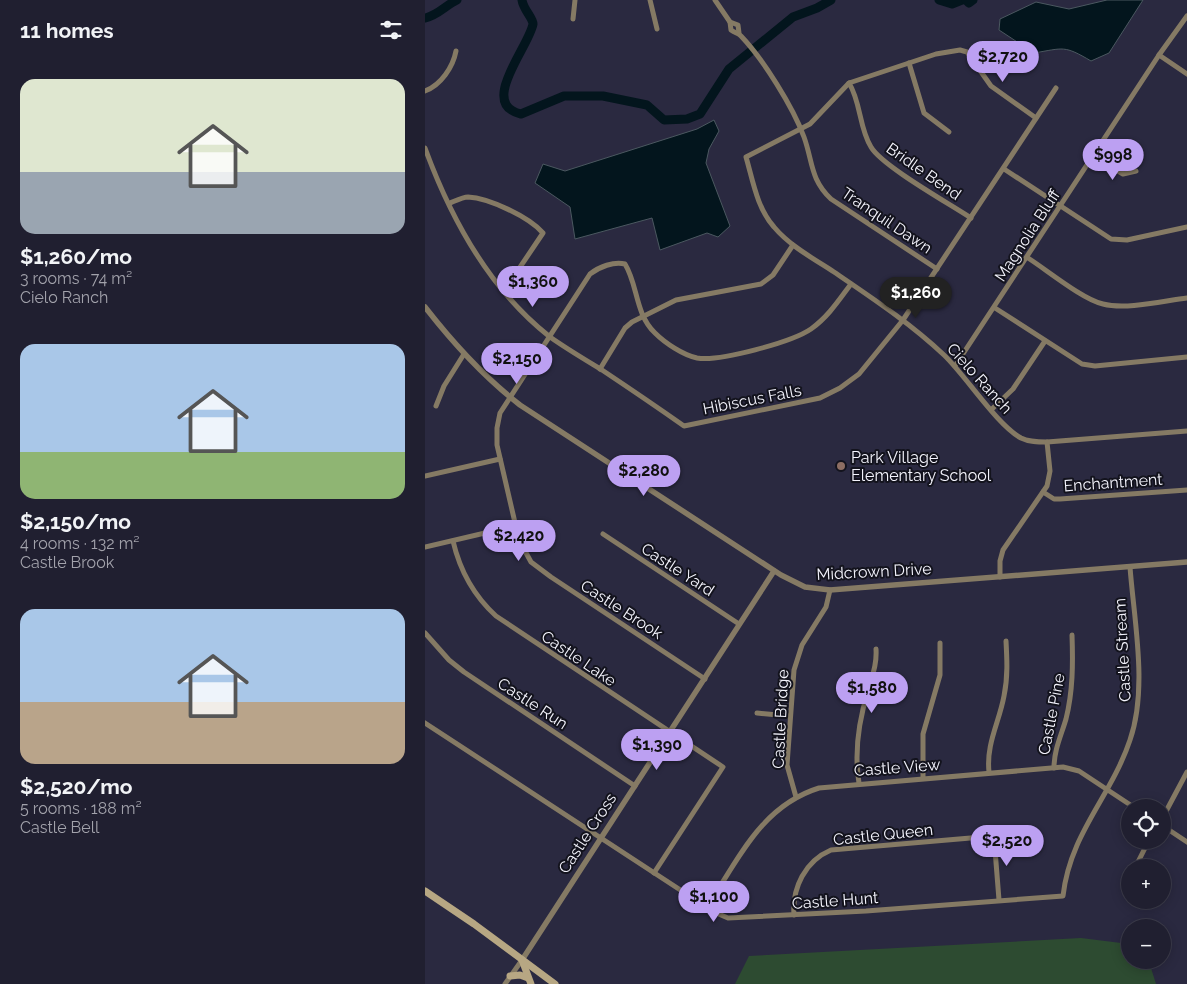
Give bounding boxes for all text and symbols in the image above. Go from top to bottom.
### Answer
icon: filters [377,16,405,44]
text: 11 homes [20,18,114,43]
pin: $2,720 [962,41,1044,83]
text: $2,720 [978,47,1028,66]
icon: home [168,111,258,201]
pin: $998 [1083,138,1143,181]
street label: Bridle Bend [883,139,965,204]
text: $998 [1094,145,1132,164]
street label: Tranquil Dawn [838,183,936,258]
street label: Magnolia Bluff [991,185,1065,285]
text: $1,260/mo [20,244,132,269]
pin: $1,360 [492,266,574,308]
text: 3 rooms · 74 m² [20,269,132,288]
text: $1,360 [508,272,558,291]
pin: $1,260 [875,276,957,319]
text: $1,260 [891,283,941,302]
text: Cielo Ranch [20,288,108,307]
street label: Cielo Ranch [943,339,1016,417]
pin: $2,150 [476,342,558,385]
text: $2,150 [492,349,542,368]
icon: home [168,376,258,466]
street label: Hibiscus Falls [701,381,803,418]
place label: Park Village Elementary School [851,448,992,485]
pin: $2,280 [603,454,685,497]
marker: Park Village Elementary School [835,460,847,472]
text: $2,280 [618,461,670,480]
street label: Enchantment [1063,470,1164,495]
text: $2,150/mo [20,509,131,534]
pin: $2,420 [478,520,560,562]
text: $2,420 [494,526,544,545]
text: 4 rooms · 132 m² [20,534,140,553]
street label: Castle Yard [638,539,718,600]
text: Castle Brook [20,553,114,572]
street label: Midcrown Drive [816,559,932,584]
street label: Castle Brook [577,576,667,643]
street label: Castle Stream [1110,598,1135,702]
street label: Castle Lake [538,626,620,690]
icon: home [168,641,258,731]
street label: Castle Bridge [768,669,793,769]
pin: $1,580 [831,672,913,714]
street label: Castle Pine [1034,672,1069,757]
street label: Castle Run [494,674,571,733]
text: $1,580 [847,678,897,697]
pin: $1,390 [616,728,698,771]
text: $1,390 [632,735,682,754]
street label: Castle View [853,755,941,780]
text: $2,520/mo [20,774,132,799]
street label: Castle Cross [554,789,621,877]
text: 5 rooms · 188 m² [20,799,142,818]
map controls [1121,799,1171,969]
button: locate [1121,799,1171,849]
text: Castle Bell [20,818,99,837]
street label: Castle Queen [832,820,934,849]
pin: $2,520 [966,824,1048,867]
text: $2,520 [982,831,1032,850]
button: + [1121,859,1171,909]
pin: $1,100 [673,880,755,923]
text: $1,100 [689,887,739,906]
street label: Castle Hunt [791,888,879,913]
button: − [1121,919,1171,969]

